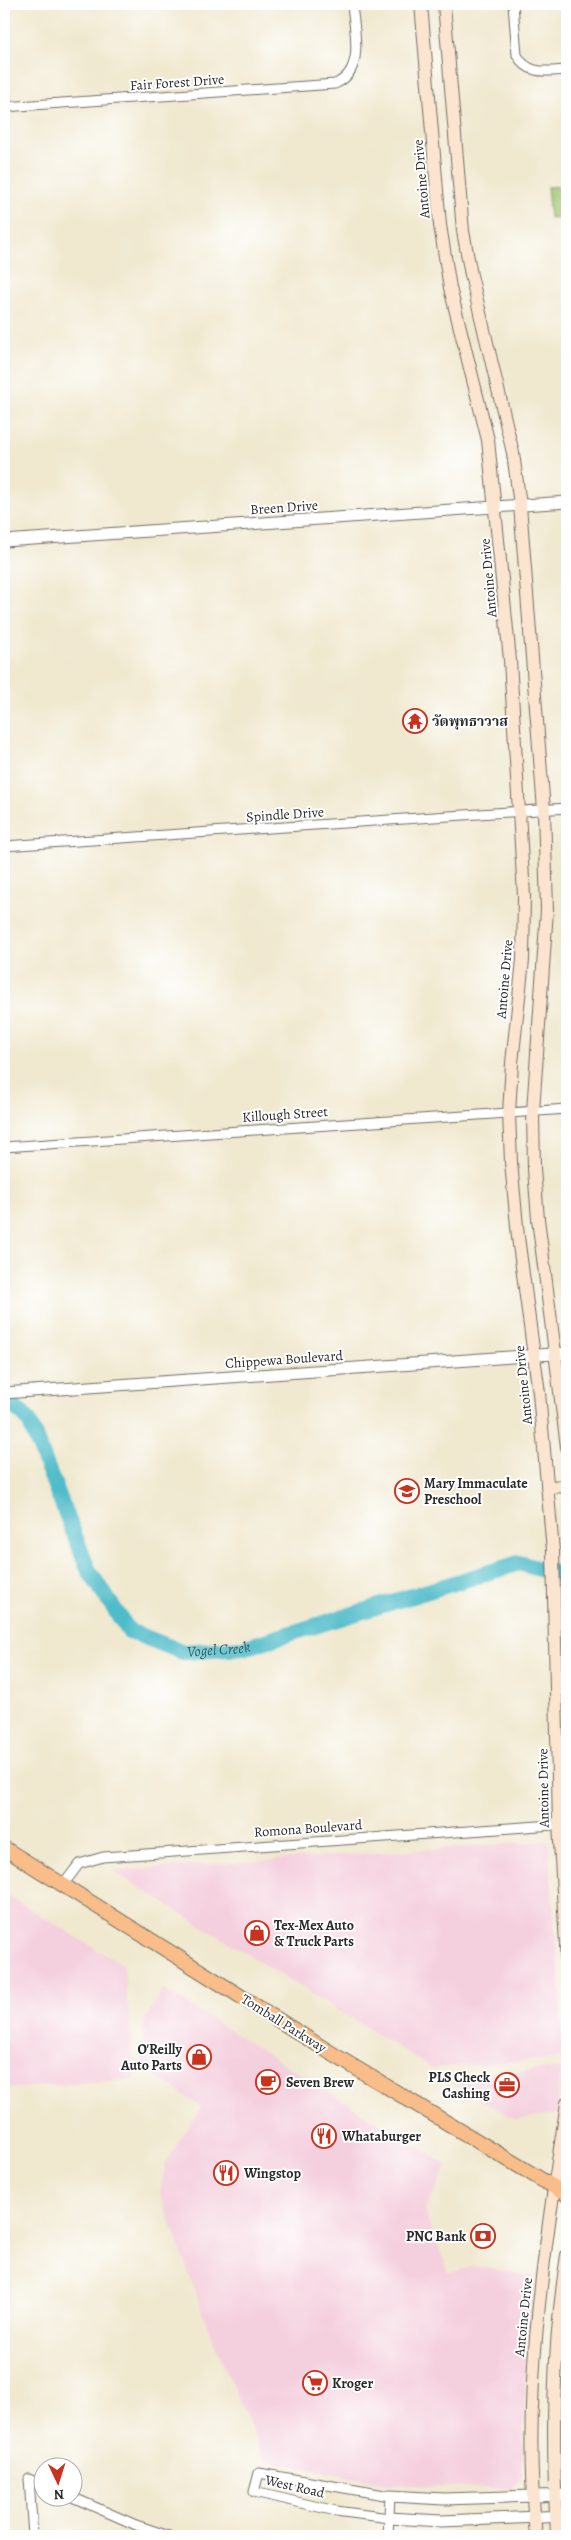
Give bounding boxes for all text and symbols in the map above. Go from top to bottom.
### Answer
street label: Fair Forest Drive [129,70,225,95]
street label: Antoine Drive [409,139,435,220]
street label: Breen Drive [250,496,319,519]
street label: Antoine Drive [476,538,502,619]
temple icon: วัดพุทธาวาส [402,708,428,734]
place label: วัดพุทธาวาส [432,712,508,731]
street label: Spindle Drive [246,802,325,827]
street label: Antoine Drive [491,939,517,1020]
street label: Killough Street [242,1102,329,1127]
street label: Antoine Drive [510,1345,537,1426]
street label: Chippewa Boulevard [225,1346,344,1373]
place label: Mary Immaculate Preschool [424,1474,528,1509]
school or university icon: Mary Immaculate Preschool [394,1478,420,1504]
water label: Vogel Creek [186,1636,253,1662]
street label: Antoine Drive [533,1748,554,1829]
street label: Romona Boulevard [253,1815,363,1842]
place label: Tex-Mex Auto & Truck Parts [274,1916,354,1951]
shop icon: Tex-Mex Auto & Truck Parts [244,1920,270,1946]
street label: Tomball Parkway [238,1990,331,2058]
place label: O'Reilly Auto Parts [120,2040,183,2075]
shop icon: O'Reilly Auto Parts [186,2044,212,2070]
place label: PLS Check Cashing [429,2068,491,2103]
cafe icon: Seven Brew [255,2069,281,2095]
office icon: PLS Check Cashing [494,2072,520,2098]
place label: Seven Brew [286,2073,355,2092]
restaurant icon: Whataburger [311,2123,337,2149]
place label: Whataburger [341,2127,421,2146]
restaurant icon: Wingstop [213,2160,239,2186]
place label: Wingstop [243,2164,301,2183]
bank icon: PNC Bank [470,2223,496,2249]
place label: PNC Bank [406,2227,467,2246]
street label: Antoine Drive [510,2277,537,2358]
supermarket icon: Kroger [302,2370,328,2396]
place label: Kroger [332,2374,374,2393]
north arrow [32,2458,82,2508]
street label: West Road [262,2470,327,2503]
text: N [53,2485,65,2504]

